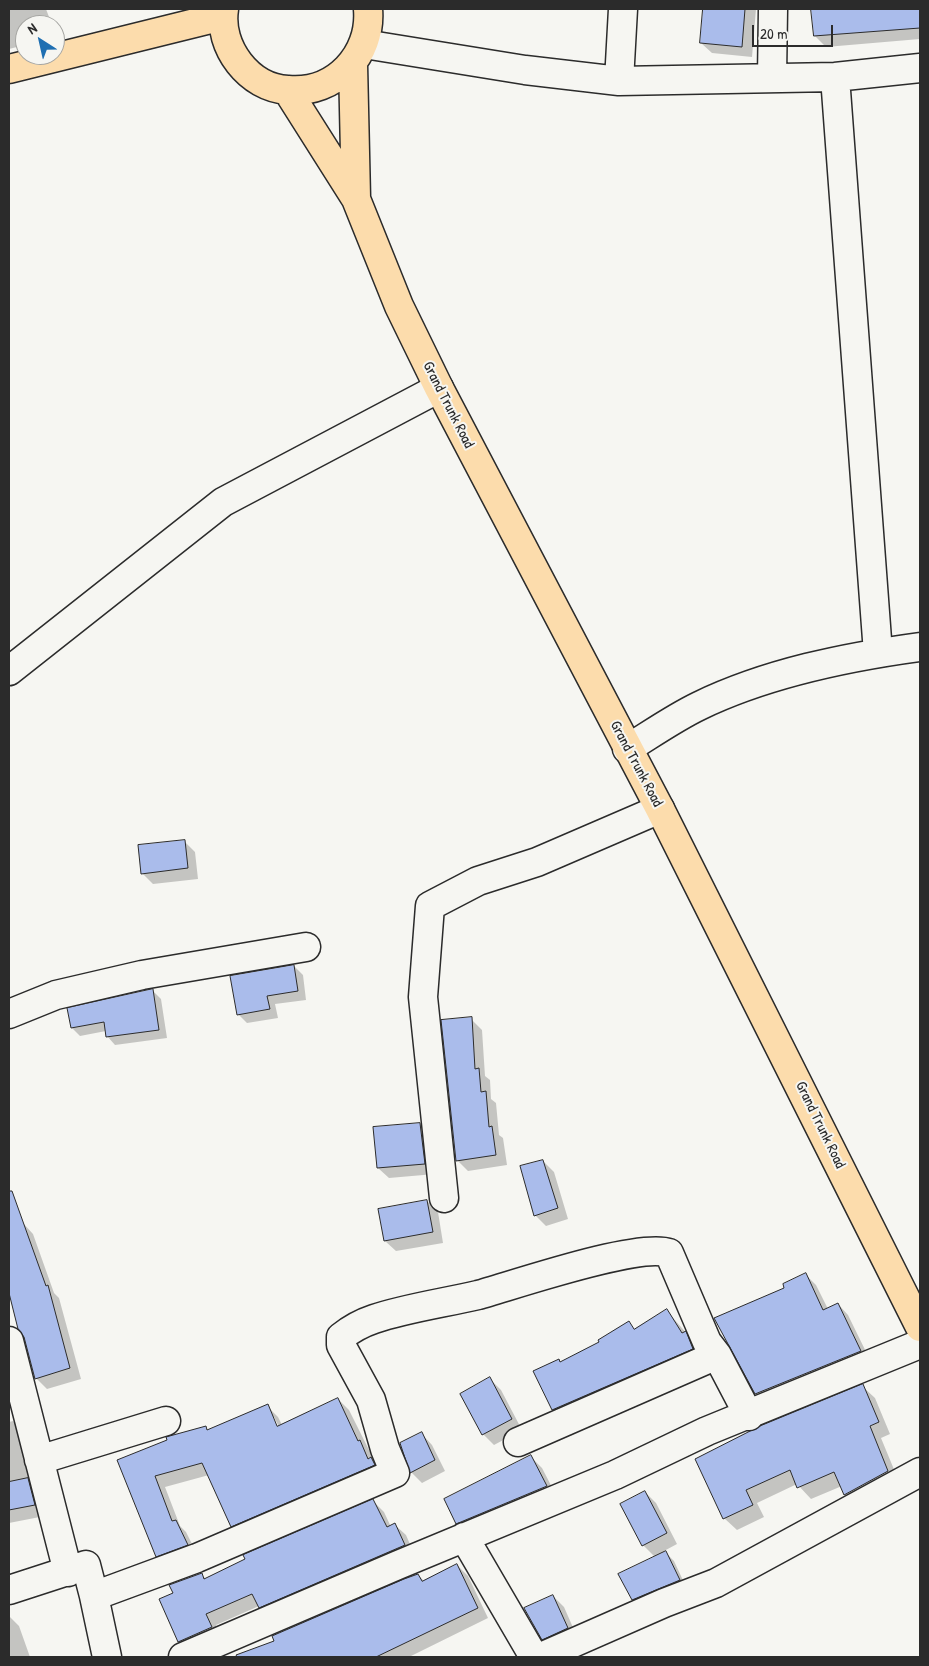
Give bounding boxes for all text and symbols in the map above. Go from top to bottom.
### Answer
north arrow [15,15,65,65]
scale bar [754,15,835,47]
text: N [23,18,40,38]
text: 20 m [760,23,787,44]
street label: Grand Trunk Road [418,359,478,451]
street label: Grand Trunk Road [606,718,666,810]
street label: Grand Trunk Road [791,1078,849,1172]

